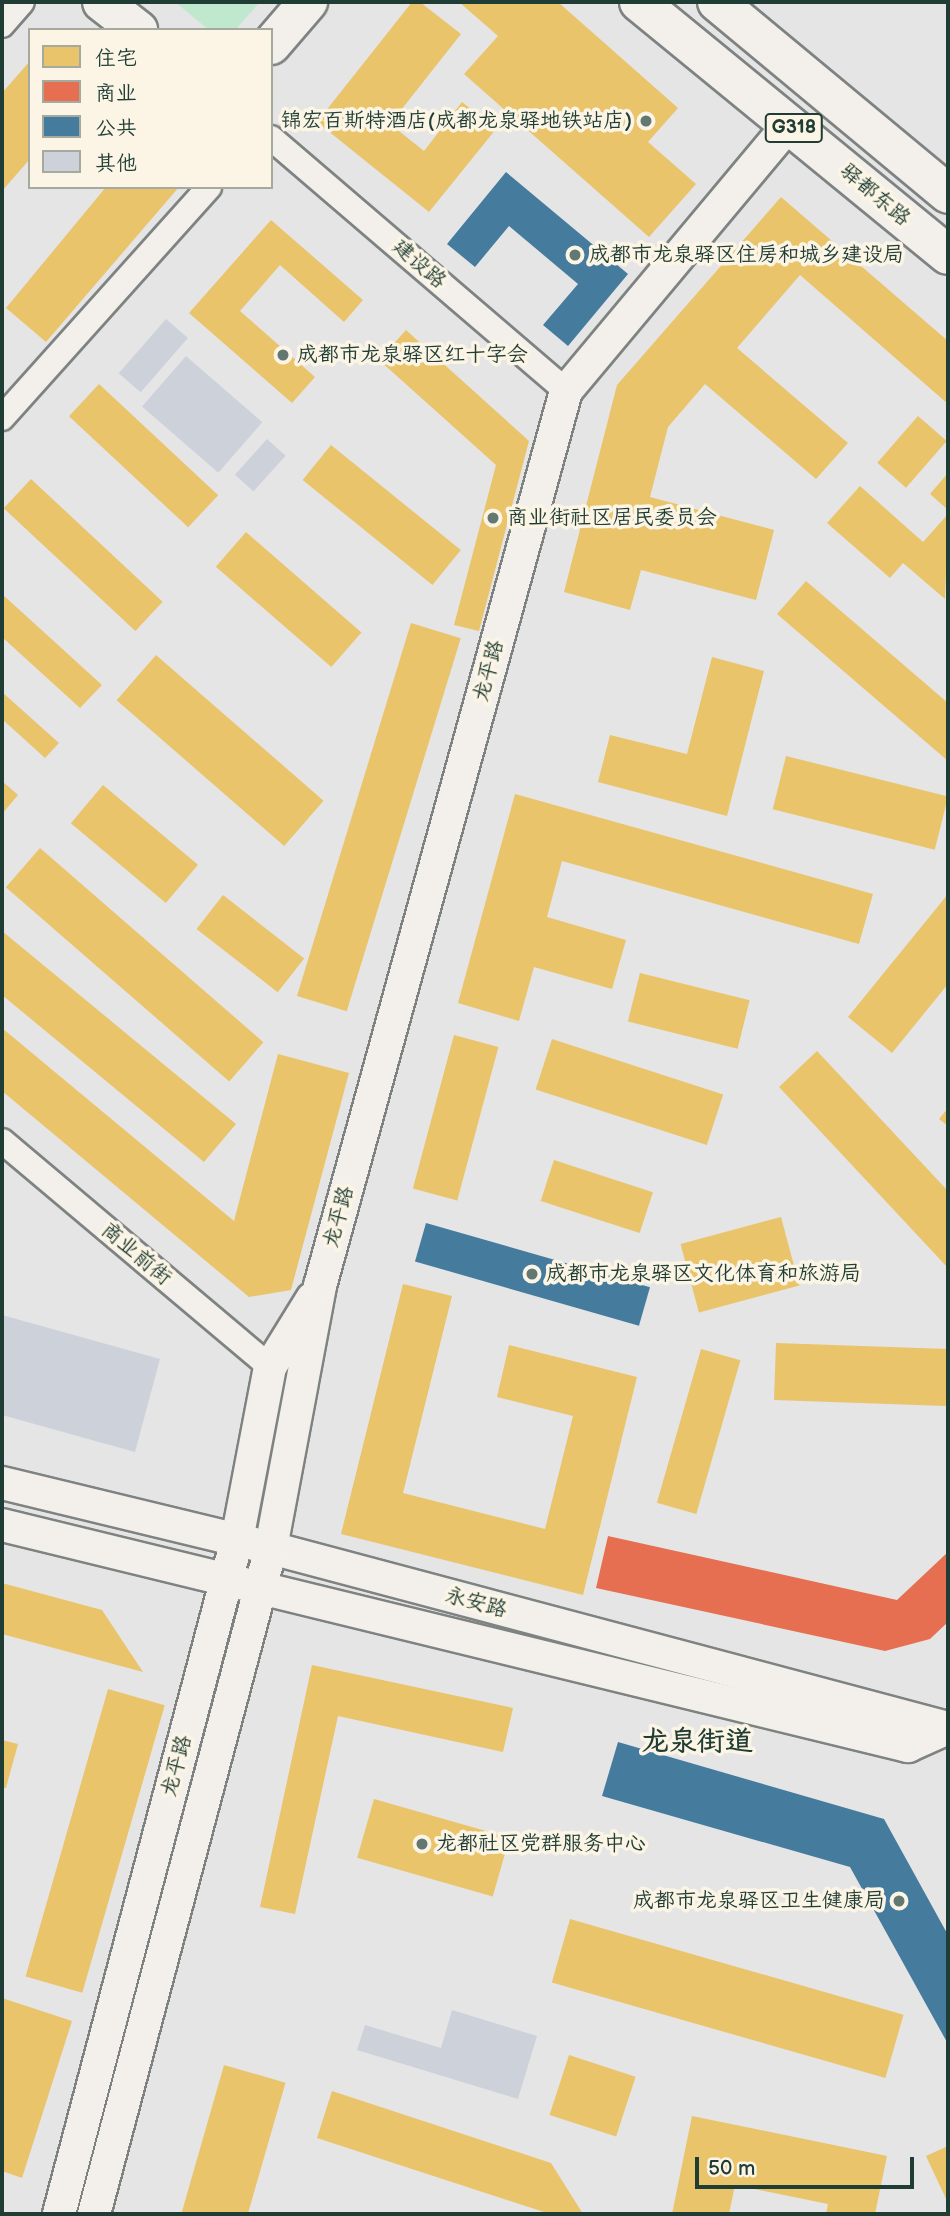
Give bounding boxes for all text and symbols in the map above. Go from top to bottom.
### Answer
legend [28,28,273,189]
text: 住宅 [95,46,137,71]
text: 商业 [95,81,137,106]
place label: 锦宏百斯特酒店(成都龙泉驿地铁站店) [281,108,632,134]
road number: G318 [764,112,824,144]
marker: 锦宏百斯特酒店(成都龙泉驿地铁站店) [638,113,654,129]
text: 公共 [95,116,137,141]
text: 其他 [95,151,137,176]
street label: 驿都东路 [835,158,915,232]
street label: 建设路 [387,234,451,294]
place label: 成都市龙泉驿区住房和城乡建设局 [589,242,904,268]
marker: 成都市龙泉驿区住房和城乡建设局 [567,247,583,263]
place label: 成都市龙泉驿区红十字会 [297,342,528,368]
marker: 成都市龙泉驿区红十字会 [275,347,291,363]
place label: 商业街社区居民委员会 [507,505,717,531]
marker: 商业街社区居民委员会 [485,510,501,526]
street label: 龙平路 [469,637,509,705]
street label: 龙平路 [319,1183,359,1251]
street label: 商业前街 [96,1217,176,1291]
place label: 成都市龙泉驿区文化体育和旅游局 [546,1261,861,1287]
marker: 成都市龙泉驿区文化体育和旅游局 [524,1266,540,1282]
street label: 永安路 [442,1583,510,1623]
district label: 龙泉街道 [641,1725,753,1759]
street label: 龙平路 [157,1732,197,1800]
place label: 龙都社区党群服务中心 [436,1831,646,1857]
marker: 龙都社区党群服务中心 [414,1836,430,1852]
place label: 成都市龙泉驿区卫生健康局 [633,1888,885,1914]
marker: 成都市龙泉驿区卫生健康局 [891,1893,907,1909]
scale bar [698,2142,917,2186]
text: 50 m [708,2156,755,2181]

